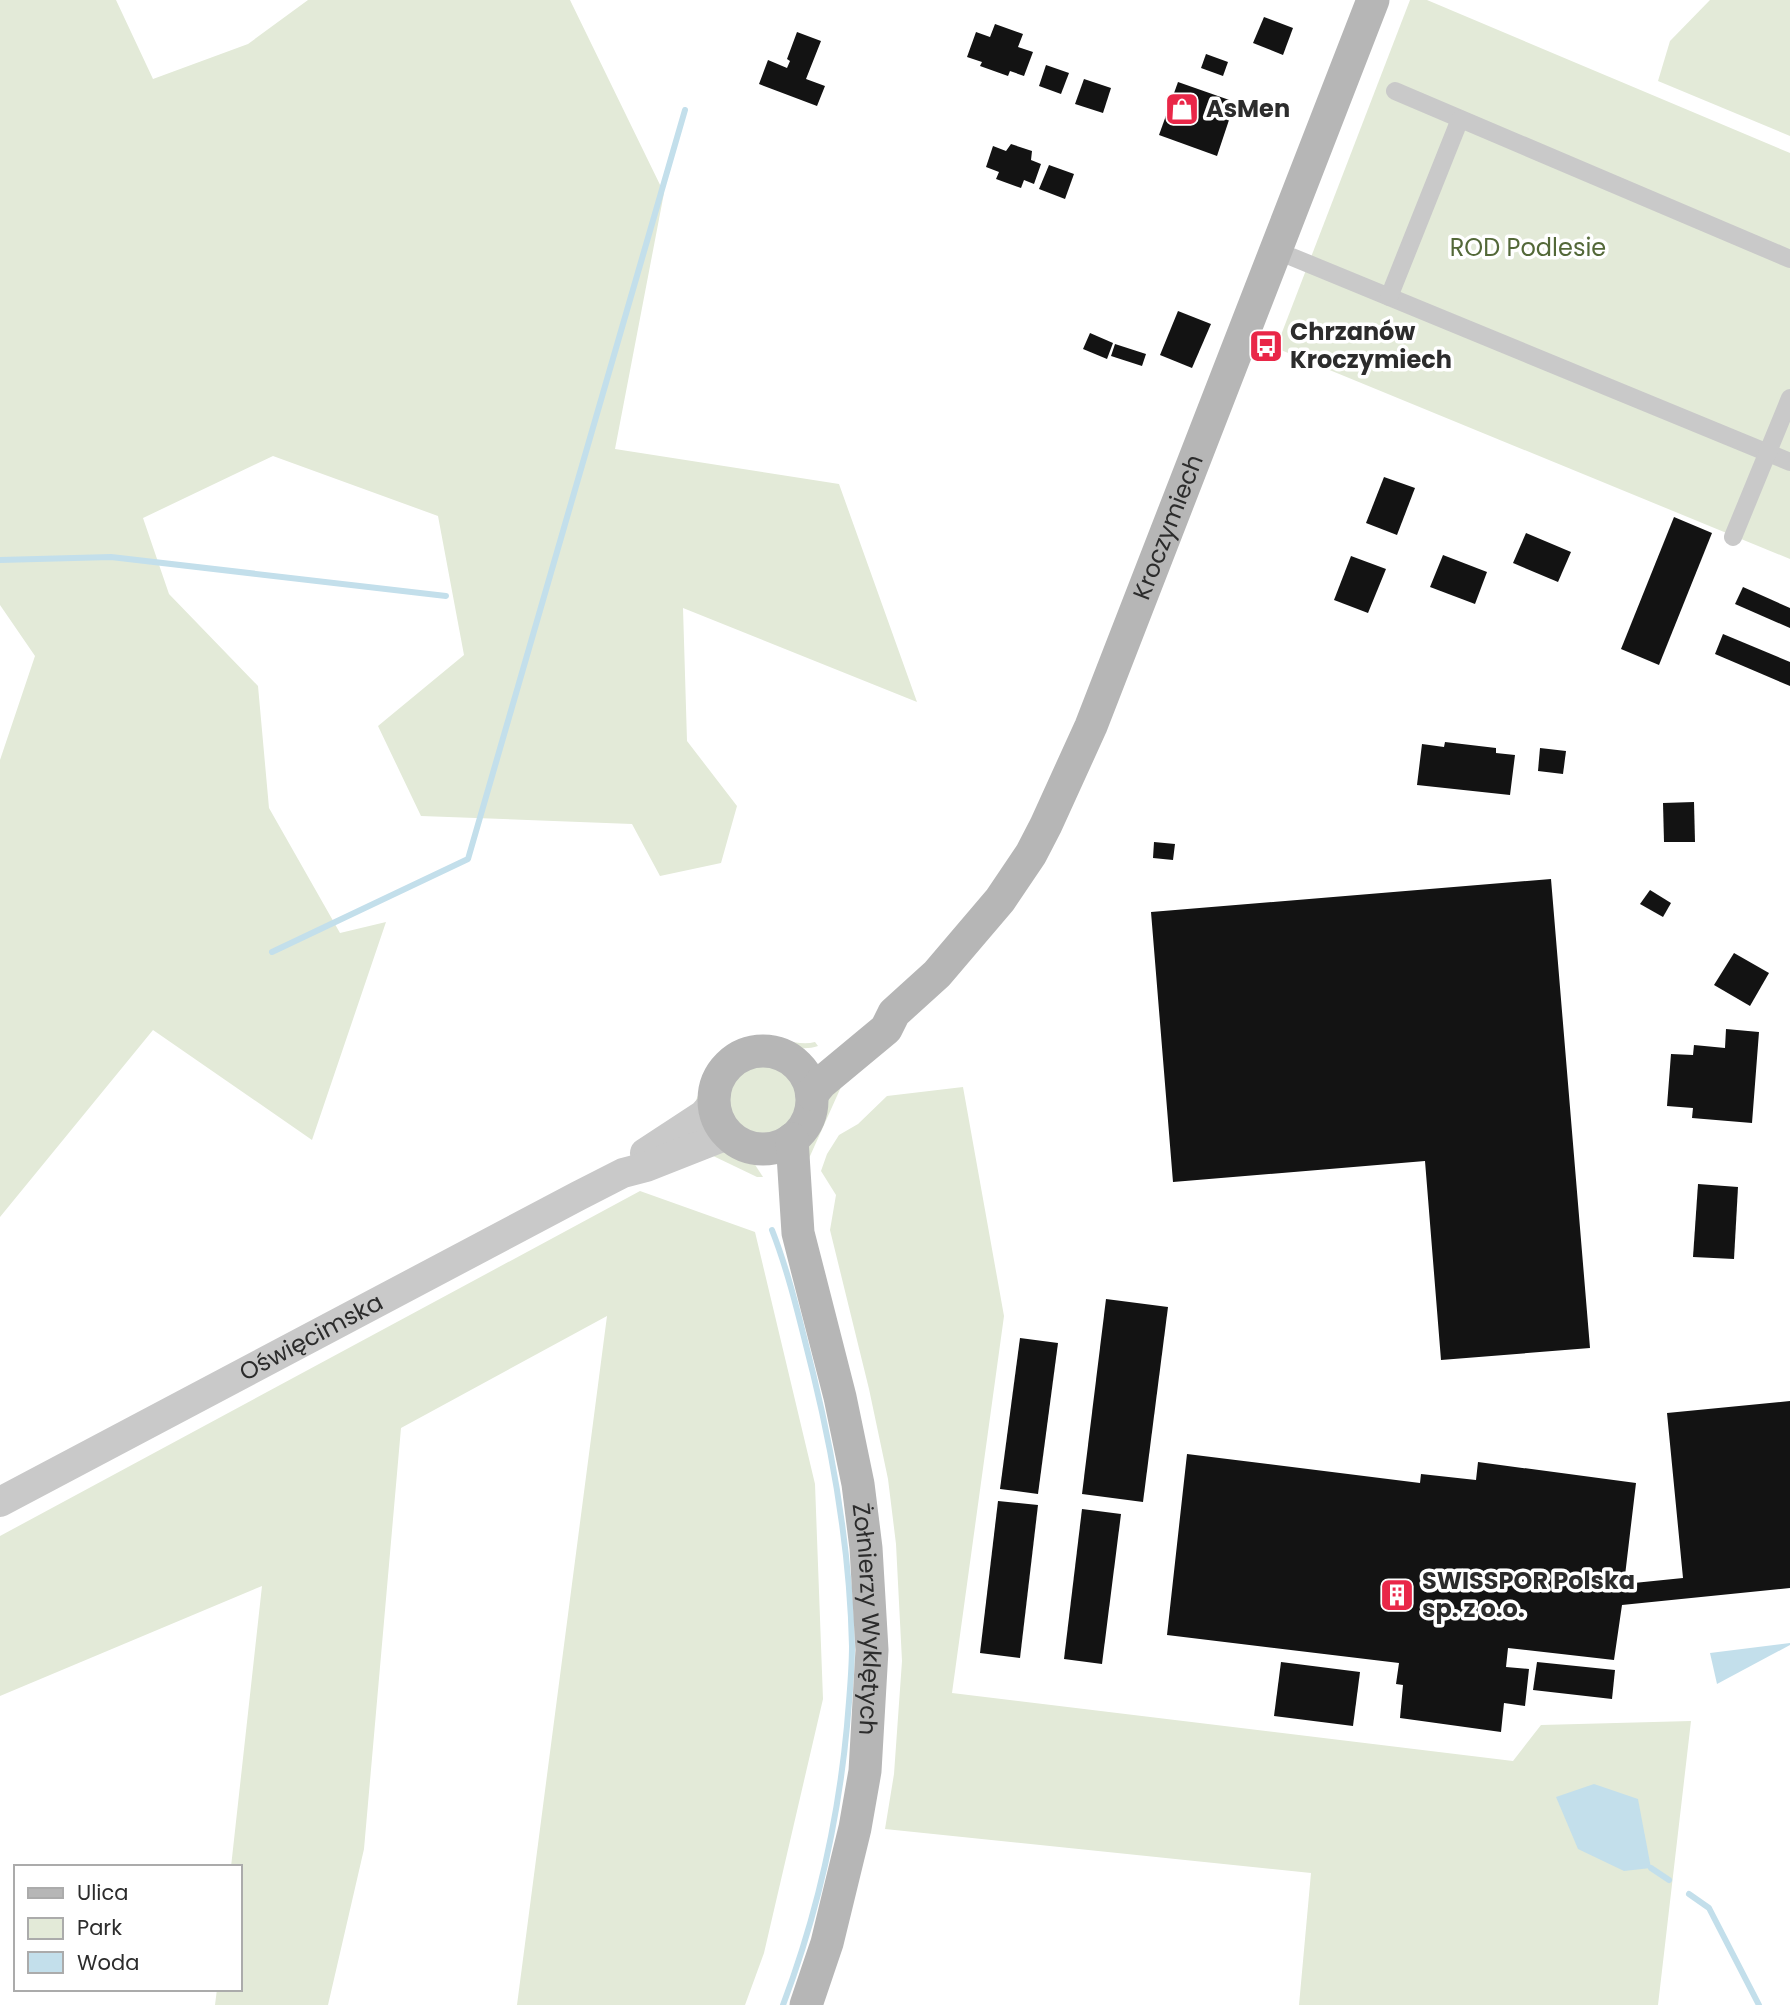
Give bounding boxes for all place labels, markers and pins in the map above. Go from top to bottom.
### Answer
shop icon: AsMen [1163,90,1201,128]
place label: AsMen [1206,92,1290,125]
place label: Chrzanów Kroczymiech [1290,315,1452,376]
bus stop icon: Chrzanów Kroczymiech [1247,327,1285,365]
place label: SWISSPOR Polska sp. z o.o. [1422,1564,1635,1625]
building icon: SWISSPOR Polska sp. z o.o. [1378,1576,1416,1614]

